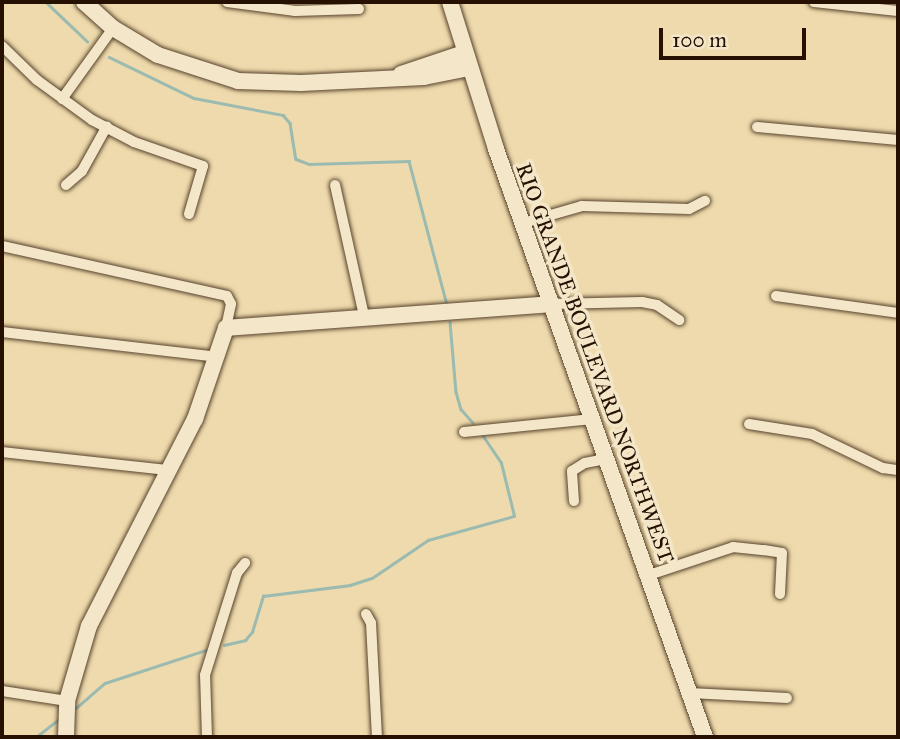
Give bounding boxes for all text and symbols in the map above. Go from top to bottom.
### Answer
scale bar [662,14,809,58]
text: 100 m [672,27,727,53]
street label: RIO GRANDE BOULEVARD NORTHWEST [511,160,679,566]

